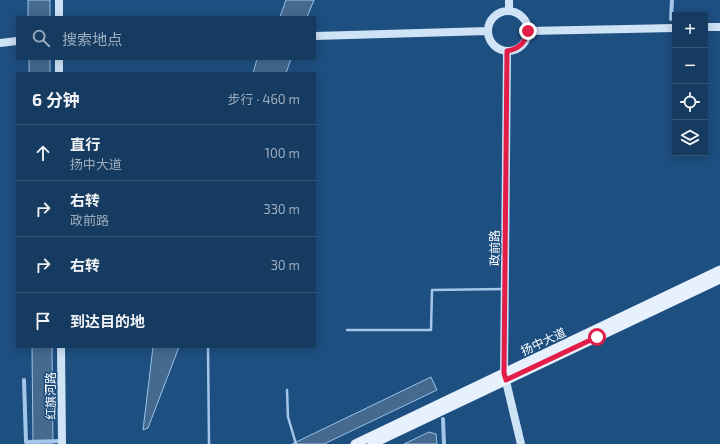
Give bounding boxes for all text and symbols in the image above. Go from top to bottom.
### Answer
map controls [672,12,708,156]
button: + [672,12,708,48]
search box [16,16,316,60]
route end [519,22,537,40]
icon: search [30,27,52,49]
text: 搜索地点 [62,30,122,48]
button: − [672,48,708,84]
button: locate [672,84,708,120]
text: 6 分钟 [32,89,80,109]
text: 步行 · 460 m [228,91,300,107]
button: layers [672,120,708,156]
text: 直行 [70,135,100,153]
icon: ahead [32,142,54,164]
text: 100 m [265,145,300,161]
text: 扬中大道 [70,156,122,172]
text: 右转 [70,191,100,209]
icon: right [32,198,54,220]
text: 330 m [263,201,300,217]
text: 政前路 [70,212,109,228]
street label: 政前路 [487,230,501,266]
icon: right [32,254,54,276]
text: 右转 [70,256,100,274]
text: 30 m [271,257,300,273]
icon: arrive [32,310,54,332]
text: 到达目的地 [70,312,145,330]
street label: 扬中大道 [518,325,568,357]
route start [588,328,606,346]
street label: 红旗河路 [43,372,57,420]

